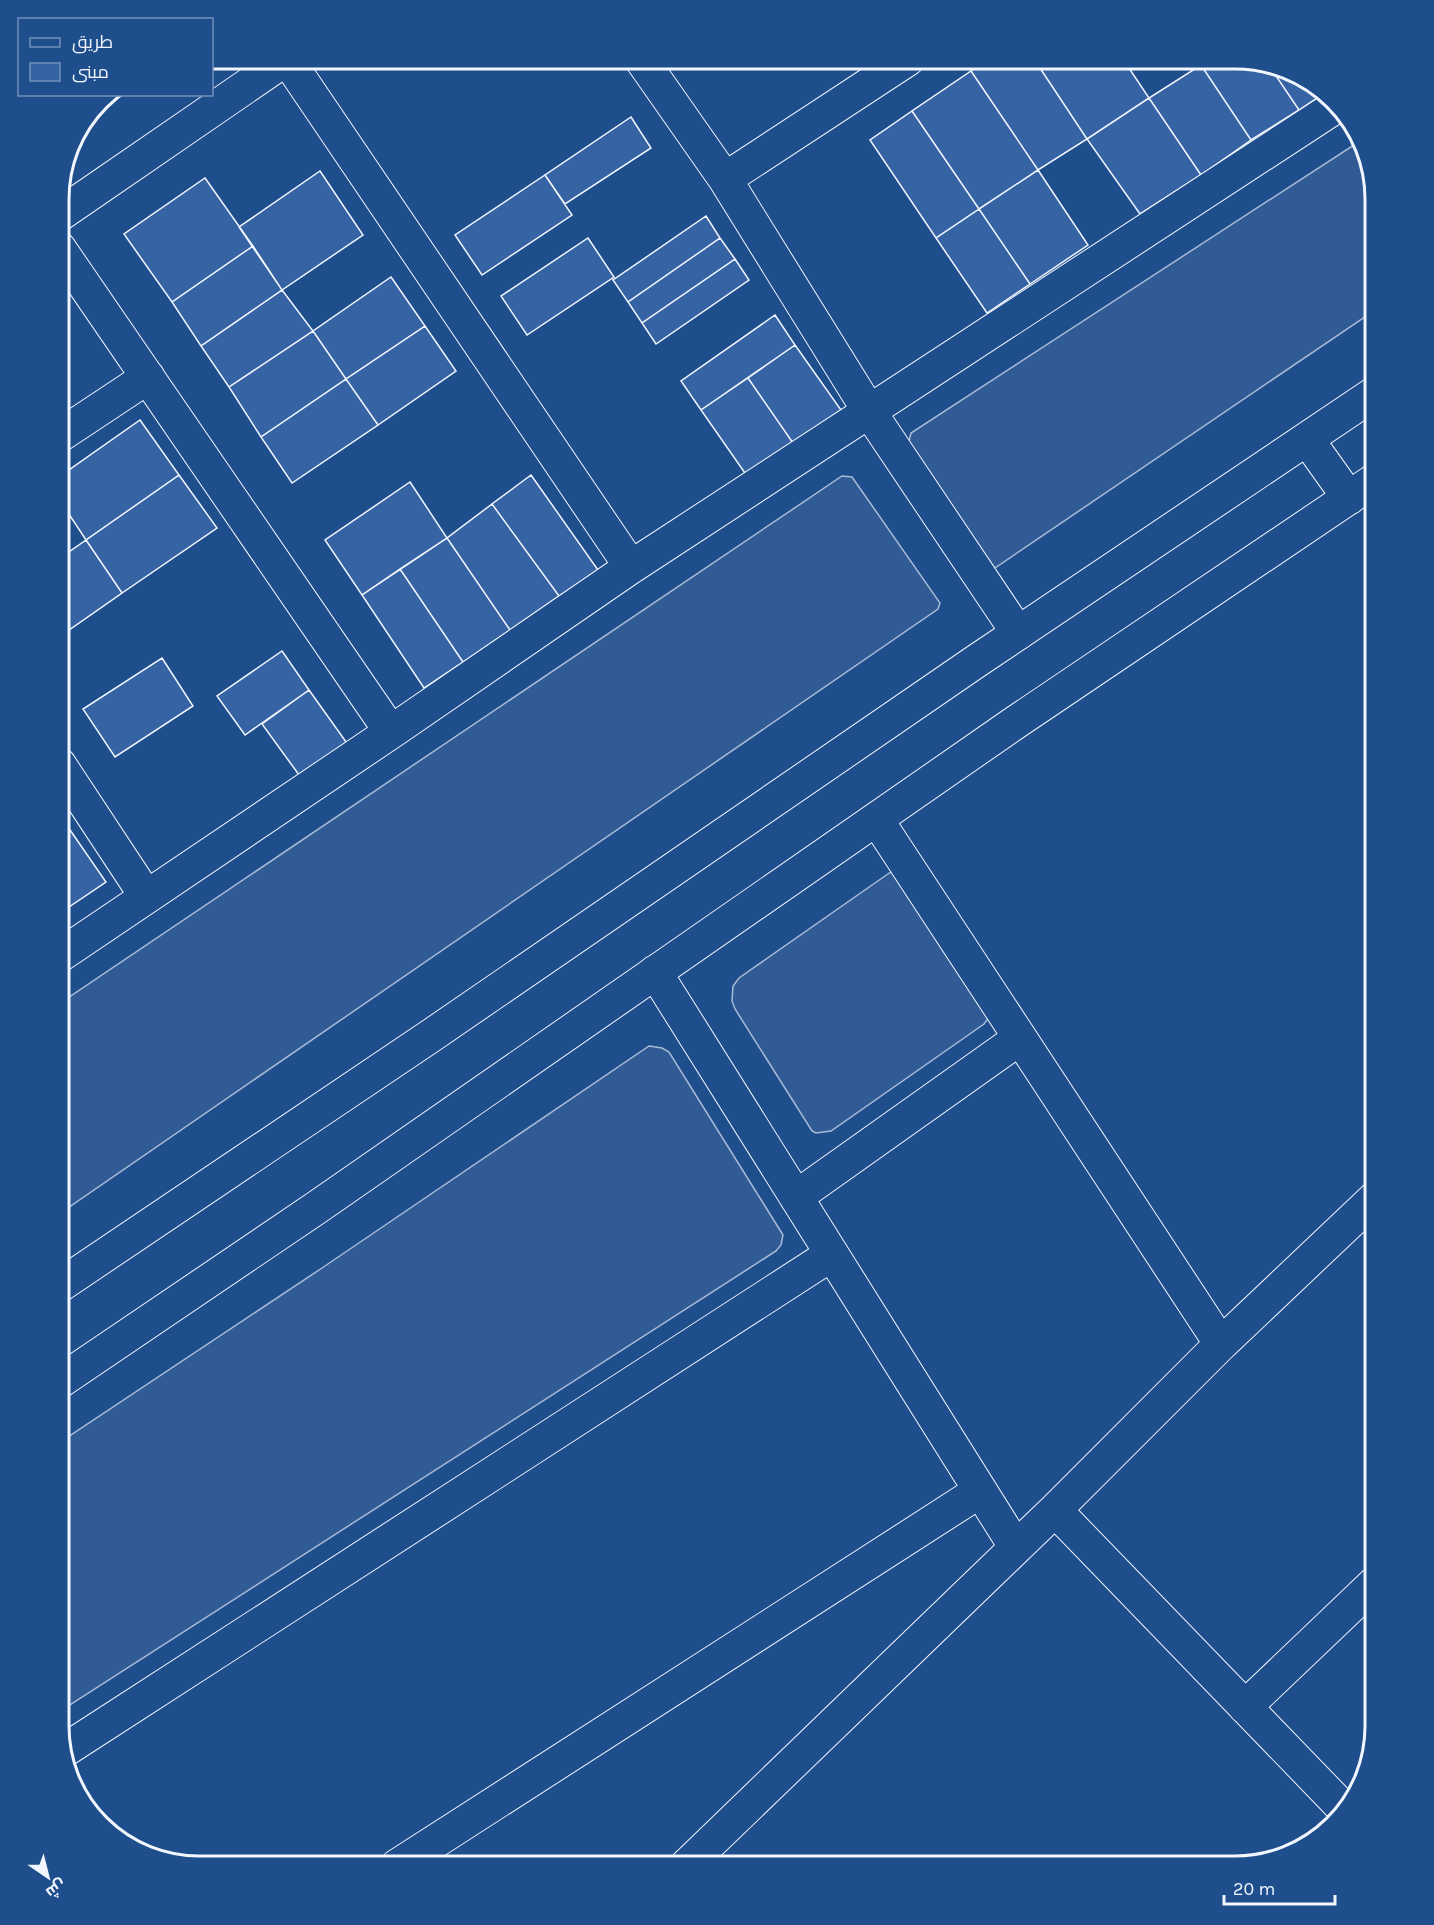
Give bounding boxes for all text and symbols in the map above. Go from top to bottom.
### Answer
legend [18,18,213,96]
text: طريق [72,31,113,54]
text: مبنى [72,61,109,83]
north arrow [18,1847,78,1907]
scale bar [1224,1868,1335,1906]
text: ش [42,1875,70,1903]
text: 20 m [1233,1878,1275,1900]

